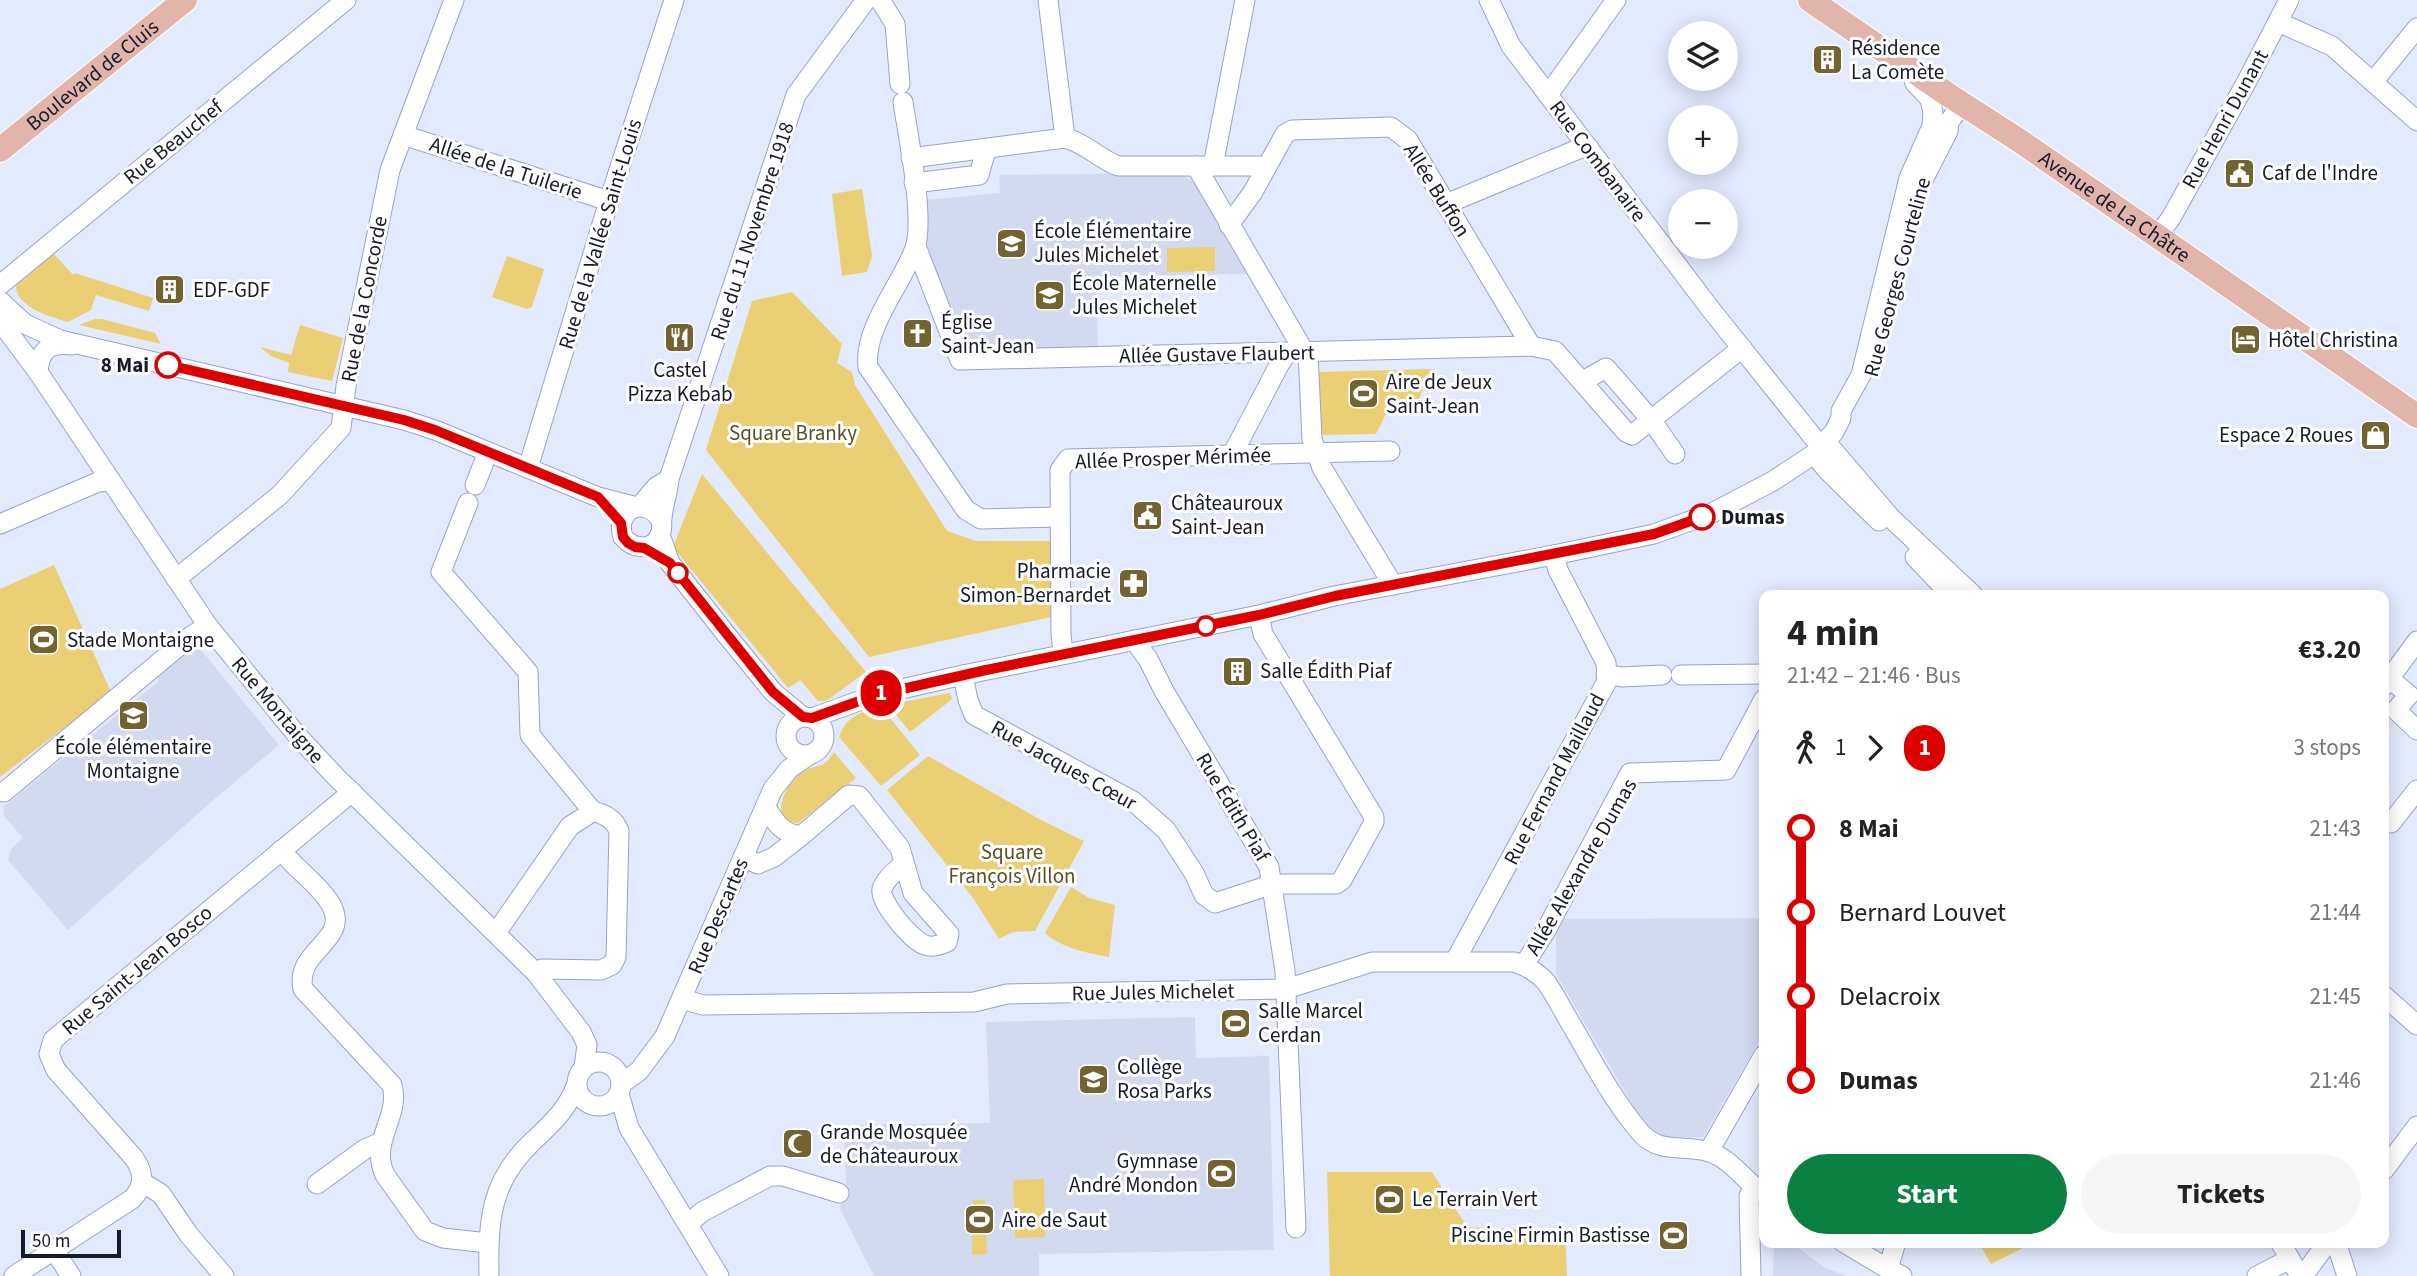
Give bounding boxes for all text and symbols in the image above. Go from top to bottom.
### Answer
street label: Boulevard de Cluis [20,12,165,138]
map controls [1668,21,1738,259]
button: layers [1668,21,1738,91]
place label: Résidence La Comète [1851,33,1944,87]
building icon: Résidence La Comète [1811,43,1845,77]
street label: Rue Henri Dunant [2174,44,2276,194]
street label: Rue Beauchef [117,92,230,191]
street label: Rue Combanaire [1542,94,1654,228]
button: + [1668,105,1738,175]
street label: Rue de la Vallée Saint-Louis [551,115,649,353]
street label: Rue du 11 Novembre 1918 [703,118,801,344]
street label: Allée de la Tuilerie [426,129,586,207]
street label: Allée Buffon [1396,137,1478,243]
street label: Avenue de La Châtre [2033,143,2197,270]
public building icon: Caf de l'Indre [2222,156,2256,190]
place label: Caf de l'Indre [2262,158,2378,188]
street label: Rue Georges Courteline [1856,174,1938,380]
button: − [1668,189,1738,259]
street label: Rue de la Concorde [333,213,395,385]
place label: École Élémentaire Jules Michelet [1034,216,1191,270]
school or university icon: École Élémentaire Jules Michelet [994,226,1028,260]
place label: École Maternelle Jules Michelet [1072,268,1216,322]
building icon: EDF-GDF [153,273,187,307]
place label: EDF-GDF [193,275,270,305]
school or university icon: École Maternelle Jules Michelet [1032,278,1066,312]
place label: Église Saint-Jean [941,307,1034,361]
church icon: Église Saint-Jean [901,317,935,351]
restaurant icon: Castel Pizza Kebab [663,321,697,355]
hotel icon: Hôtel Christina [2228,323,2262,357]
place label: Hôtel Christina [2268,325,2398,355]
street label: Allée Gustave Flaubert [1119,337,1315,371]
place label: 8 Mai [101,350,149,380]
marker: 8 Mai [155,352,181,378]
place label: Castel Pizza Kebab [627,355,733,409]
place label: Aire de Jeux Saint-Jean [1386,367,1492,421]
sports icon: Aire de Jeux Saint-Jean [1346,377,1380,411]
park label: Square Branky [729,418,857,448]
shop icon: Espace 2 Roues [2359,418,2393,452]
place label: Espace 2 Roues [2219,420,2353,450]
street label: Allée Prosper Mérimée [1074,440,1272,476]
place label: Châteauroux Saint-Jean [1171,488,1284,542]
public building icon: Châteauroux Saint-Jean [1131,498,1165,532]
place label: Dumas [1721,502,1785,532]
marker: Dumas [1689,504,1715,530]
place label: Pharmacie Simon-Bernardet [960,556,1111,610]
unlabelled marker [668,563,688,583]
pharmacy icon: Pharmacie Simon-Bernardet [1117,566,1151,600]
text: 4 min [1787,606,1879,660]
unlabelled marker [1196,616,1216,636]
sports icon: Stade Montaigne [27,623,61,657]
place label: Stade Montaigne [67,625,214,655]
text: €3.20 [2298,631,2361,668]
street label: Rue Montaigne [224,650,332,770]
building icon: Salle Édith Piaf [1220,654,1254,688]
place label: Salle Édith Piaf [1260,656,1392,686]
text: 21:42 – 21:46 · Bus [1787,659,1961,692]
line badge: 1 [858,670,904,716]
text: 1 [875,675,887,710]
street label: Rue Fernand Maillaud [1496,688,1612,870]
school or university icon: École élémentaire Montaigne [116,698,150,732]
street label: Rue Jacques Cœur [986,712,1143,818]
icon: walk [1787,729,1825,767]
icon: forward [1856,729,1894,767]
text: 1 [1918,730,1931,765]
text: 1 [1835,731,1846,764]
text: 3 stops [2294,731,2361,764]
place label: École élémentaire Montaigne [55,732,211,786]
street label: Rue Édith Piaf [1189,747,1278,868]
street label: Allée Alexandre Dumas [1518,773,1644,961]
text: 8 Mai [1839,810,1899,847]
text: 21:43 [2310,812,2361,845]
park label: Square François Villon [948,837,1076,891]
street label: Rue Descartes [680,853,756,979]
text: Bernard Louvet [1839,894,2006,931]
text: 21:44 [2310,896,2361,929]
street label: Rue Saint-Jean Bosco [55,898,219,1042]
street label: Rue Jules Michelet [1071,976,1235,1008]
text: Delacroix [1839,978,1940,1015]
text: 21:45 [2310,980,2361,1013]
place label: Salle Marcel Cerdan [1258,996,1363,1050]
sports icon: Salle Marcel Cerdan [1218,1006,1252,1040]
place label: Collège Rosa Parks [1117,1052,1212,1106]
school or university icon: Collège Rosa Parks [1077,1062,1111,1096]
text: Dumas [1839,1062,1918,1099]
text: 21:46 [2310,1064,2361,1097]
place label: Grande Mosquée de Châteauroux [820,1117,967,1171]
mosque icon: Grande Mosquée de Châteauroux [780,1127,814,1161]
place label: Gymnase André Mondon [1069,1146,1198,1200]
button: Start [1787,1154,2067,1234]
button: Tickets [2081,1154,2361,1234]
sports icon: Gymnase André Mondon [1204,1156,1238,1190]
sports icon: Le Terrain Vert [1372,1182,1406,1216]
place label: Le Terrain Vert [1412,1184,1538,1214]
sports icon: Aire de Saut [962,1203,996,1237]
place label: Aire de Saut [1002,1205,1107,1235]
sports icon: Piscine Firmin Bastisse [1656,1218,1690,1252]
place label: Piscine Firmin Bastisse [1451,1220,1650,1250]
scale bar [21,1227,121,1259]
text: 50 m [32,1228,70,1255]

